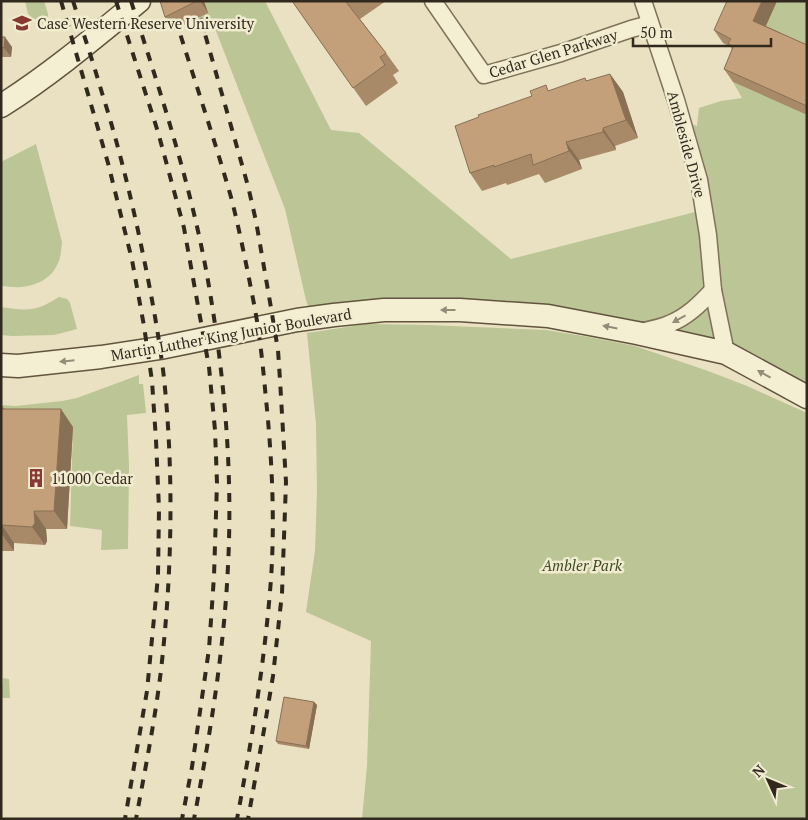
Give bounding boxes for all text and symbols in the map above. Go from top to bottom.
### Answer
school or university icon: Case Western Reserve University [11,12,33,34]
place label: Case Western Reserve University [37,13,255,33]
scale bar [633,15,770,47]
text: 50 m [640,22,673,42]
street label: Cedar Glen Parkway [486,24,620,82]
street label: Ambleside Drive [663,88,711,200]
street label: Martin Luther King Junior Boulevard [109,303,353,365]
one-way arrow [440,306,456,314]
one-way arrow [672,315,687,323]
one-way arrow [601,323,617,331]
one-way arrow [59,357,75,365]
one-way arrow [757,369,771,378]
building icon: 11000 Cedar [25,467,47,489]
place label: 11000 Cedar [51,468,133,488]
park label: Ambler Park [541,555,623,575]
north arrow [743,755,793,805]
text: N [748,760,769,781]

